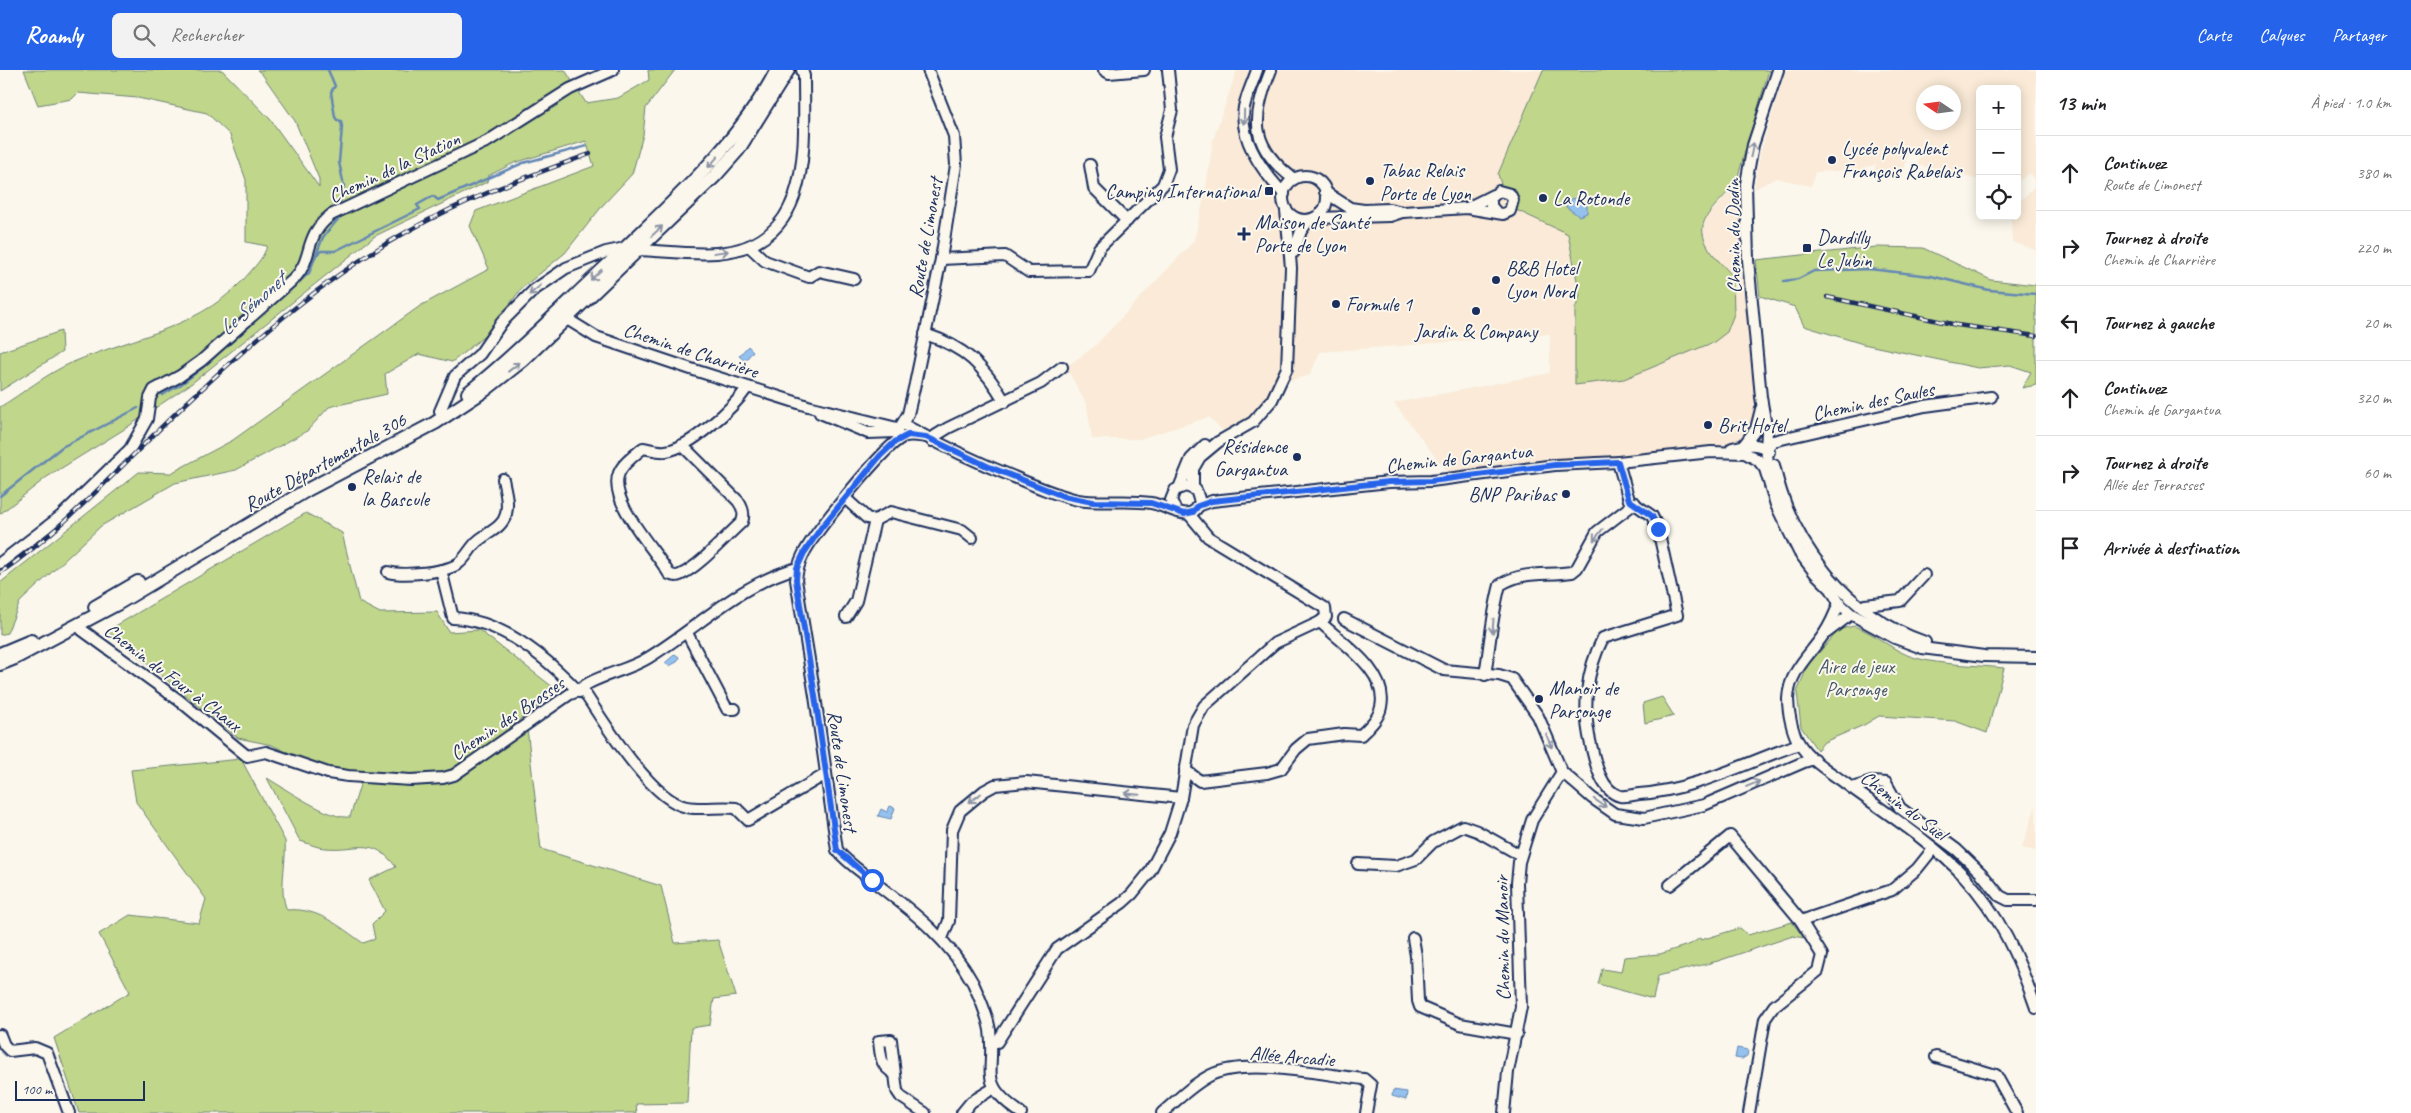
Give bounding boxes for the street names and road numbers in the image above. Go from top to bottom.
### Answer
street label: Chemin de la Station [325,126,465,209]
street label: Route de Limonest [903,173,949,300]
street label: Chemin du Dodin [1720,178,1747,293]
street label: Chemin de Charrière [620,317,763,384]
street label: Chemin des Saules [1810,376,1938,427]
street label: Route Départementale 306 [240,407,412,517]
street label: Chemin de Gargantua [1385,438,1535,479]
street label: Chemin du Four à Chaux [99,618,248,739]
street label: Chemin des Brosses [445,670,571,766]
street label: Route de Limonest [822,709,864,836]
street label: Chemin du Suel [1856,765,1955,848]
street label: Chemin du Manoir [1489,873,1516,1001]
street label: Allée Arcadie [1249,1040,1337,1073]

